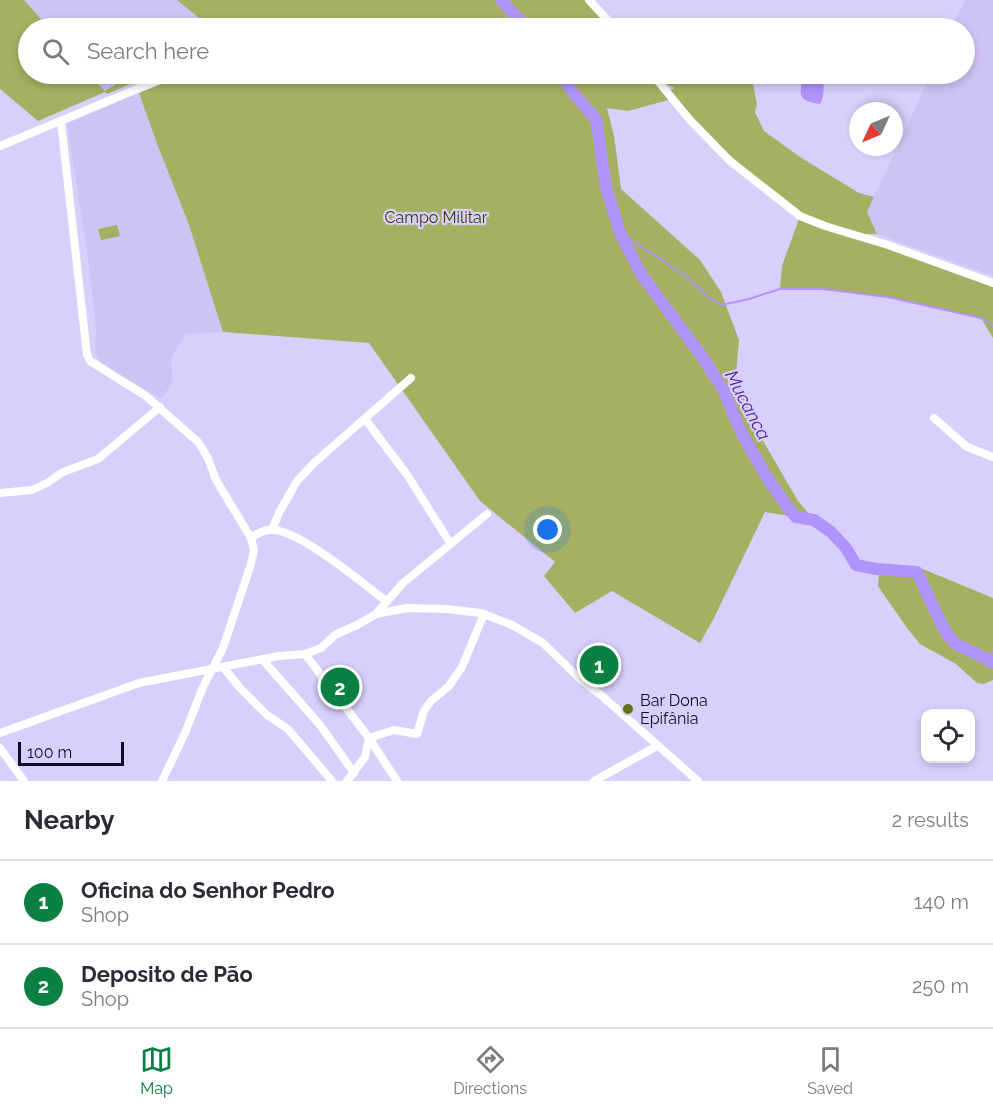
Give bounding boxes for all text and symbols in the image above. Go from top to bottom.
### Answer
search box [18,18,975,84]
icon: search [39,35,72,68]
text: Search here [87,38,209,64]
north arrow [849,102,903,156]
park label: Campo Militar [385,208,488,227]
water label: Mucanca [721,367,775,444]
your location [533,515,562,544]
pin: 1 [580,642,618,688]
pin: 2 [320,664,360,710]
place label: Bar Dona Epifânia [640,691,708,728]
marker: Bar Dona Epifânia [621,702,635,716]
map controls [921,709,975,763]
button: locate [921,709,975,763]
scale bar [18,739,124,766]
text: 100 m [27,743,72,762]
text: Nearby [24,805,114,835]
text: 2 results [892,808,969,832]
text: Oficina do Senhor Pedro [81,877,335,903]
text: 1 [39,890,48,914]
text: 140 m [914,890,969,914]
text: Shop [81,903,129,927]
text: Deposito de Pão [81,961,253,987]
text: 2 [38,974,49,998]
text: 250 m [912,974,969,998]
text: Shop [81,987,129,1011]
tab: Map [140,1043,173,1098]
tab: Directions [453,1043,527,1098]
tab: Saved [807,1043,853,1098]

